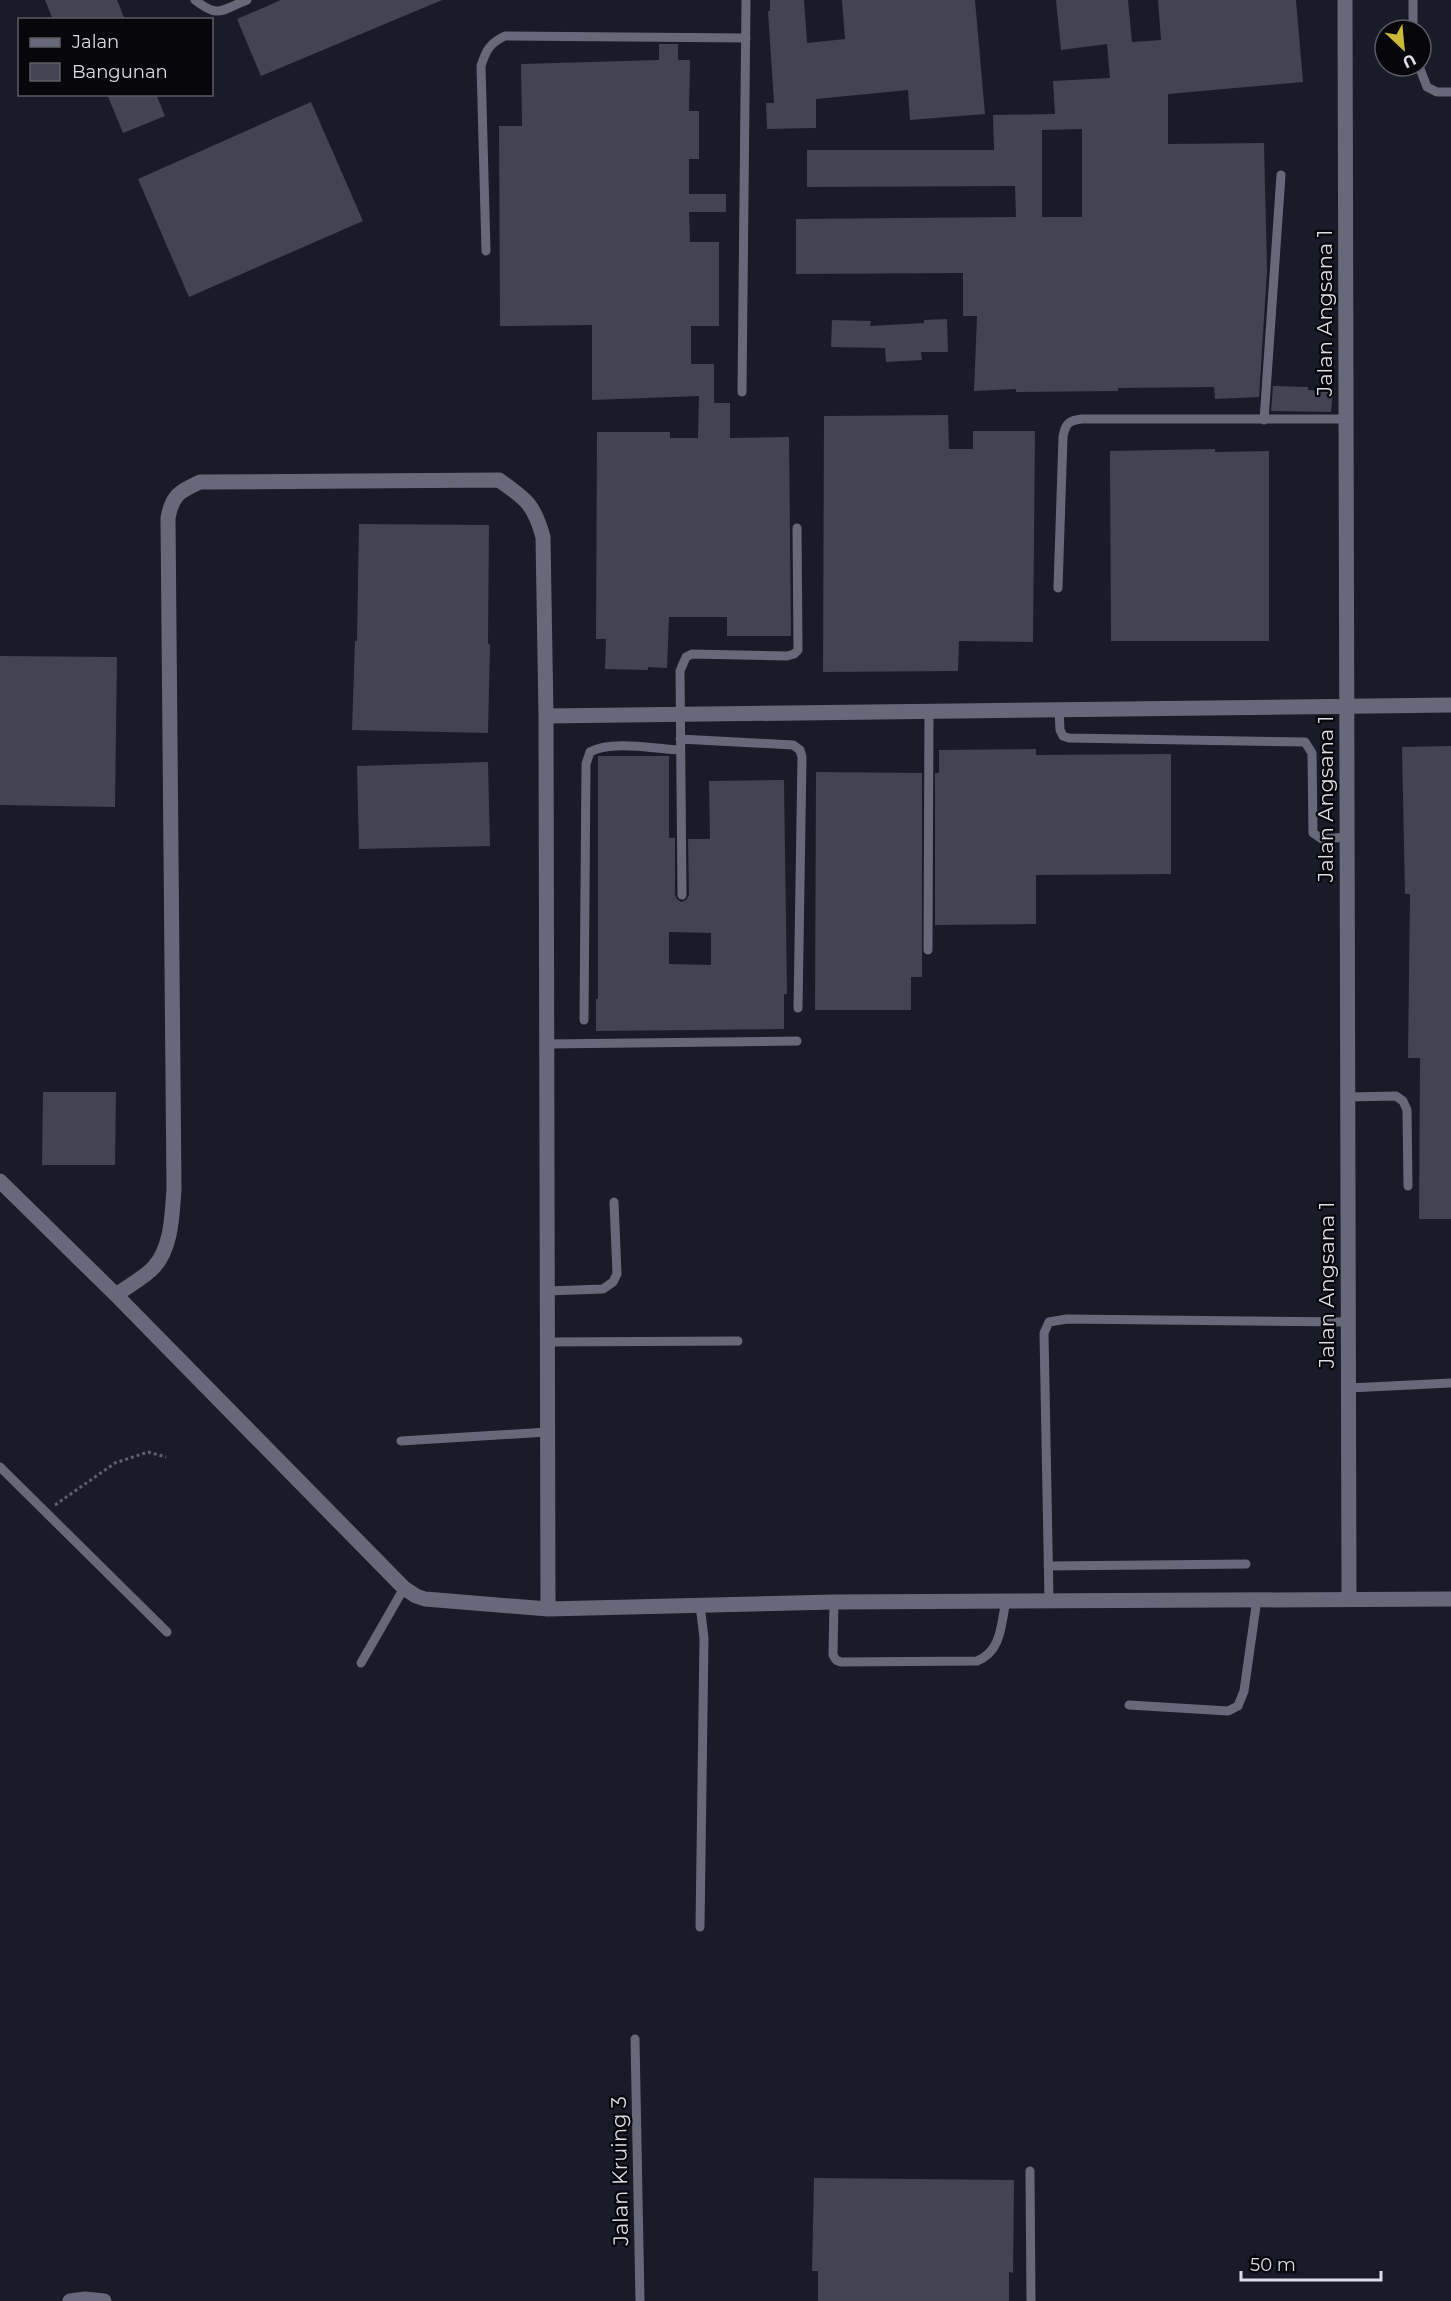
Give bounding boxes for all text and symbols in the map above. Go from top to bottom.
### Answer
legend [18,18,213,96]
north arrow [1373,18,1433,78]
text: Jalan [71,31,119,53]
text: U [1400,50,1419,72]
text: Bangunan [72,61,168,83]
street label: Jalan Angsana 1 [1312,230,1337,397]
street label: Jalan Angsana 1 [1313,716,1338,883]
street label: Jalan Angsana 1 [1314,1202,1339,1369]
street label: Jalan Kruing 3 [606,2096,633,2247]
scale bar [1241,2244,1380,2282]
text: 50 m [1250,2254,1296,2276]

